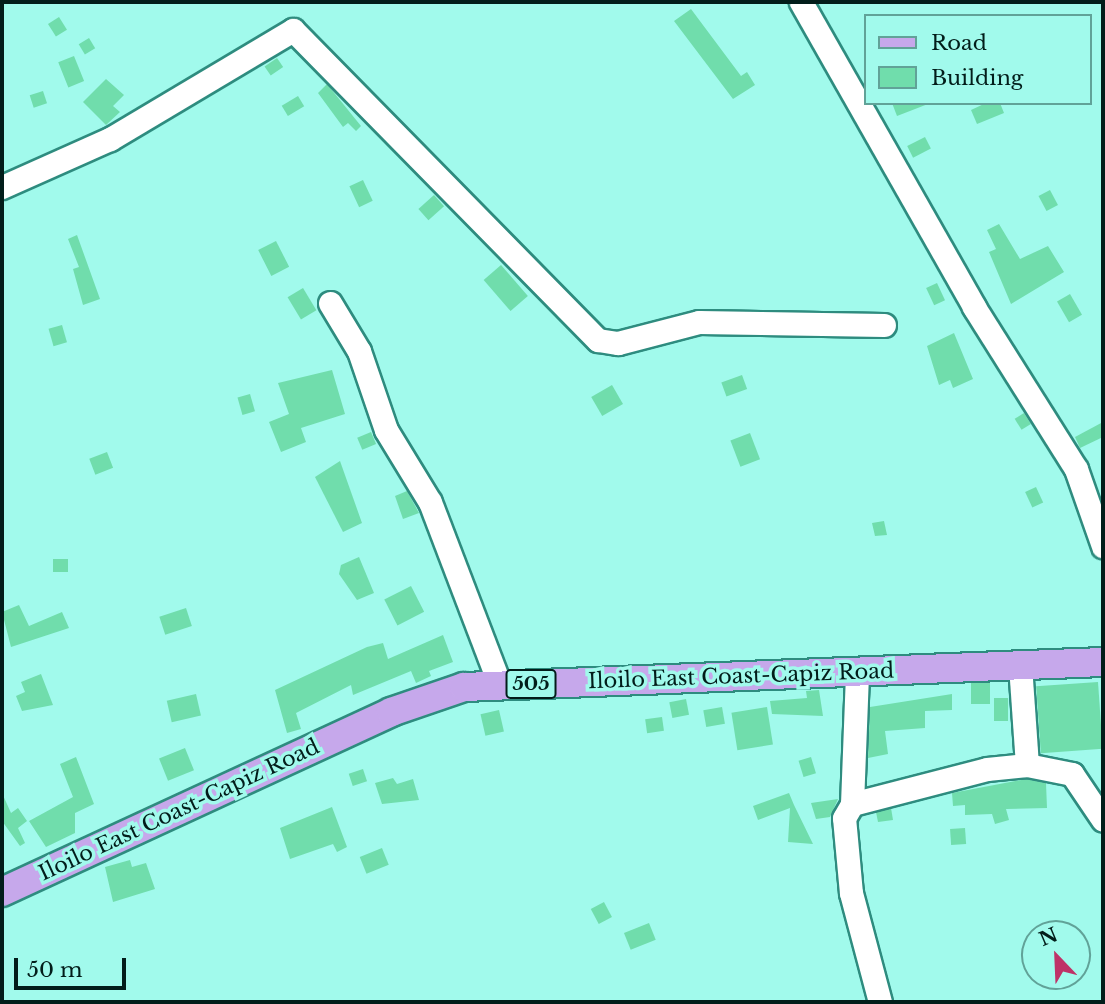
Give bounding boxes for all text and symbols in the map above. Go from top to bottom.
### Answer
legend [864,14,1091,105]
text: Road [931,30,987,56]
text: Building [931,65,1023,91]
street label: Iloilo East Coast-Capiz Road [588,658,894,694]
road number: 505 [505,668,557,699]
street label: Iloilo East Coast-Capiz Road [35,734,323,886]
north arrow [1021,920,1091,990]
text: N [1036,923,1061,951]
scale bar [18,944,130,988]
text: 50 m [27,957,82,983]

